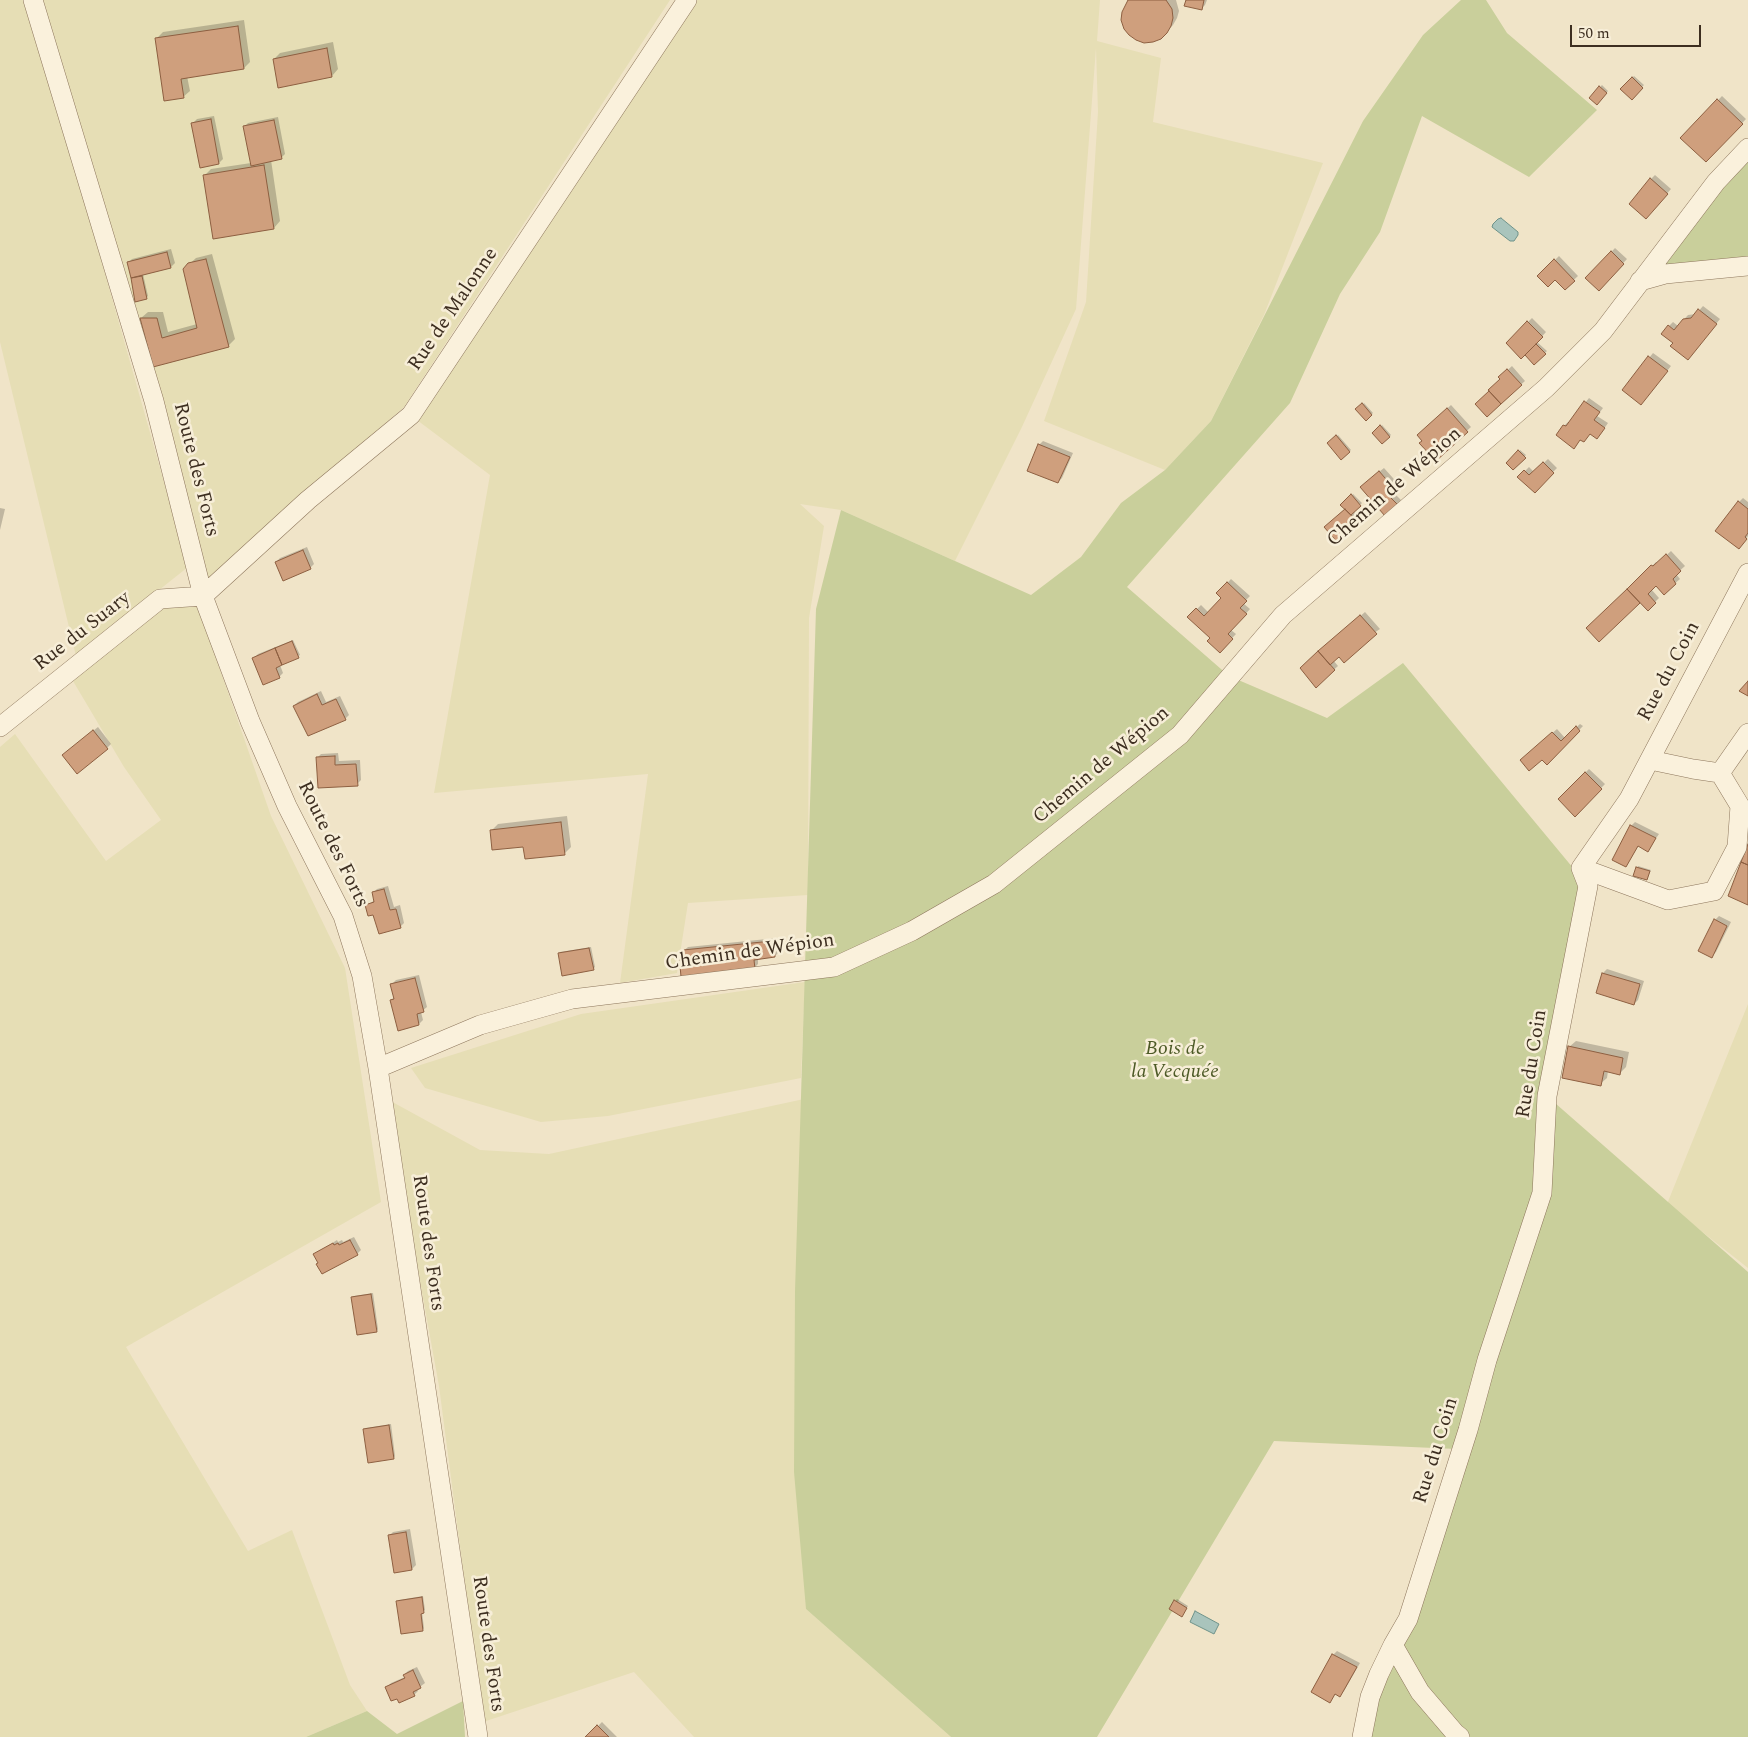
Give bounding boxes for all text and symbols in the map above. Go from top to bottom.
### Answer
scale bar [1573,15,1704,47]
text: 50 m [1578,22,1610,45]
street label: Rue de Malonne [404,244,504,376]
street label: Route des Forts [167,400,223,540]
street label: Chemin de Wépion [1323,423,1467,553]
street label: Rue du Suary [30,587,136,677]
street label: Rue du Coin [1634,618,1706,726]
street label: Chemin de Wépion [1029,702,1175,830]
street label: Route des Forts [291,778,373,912]
street label: Chemin de Wépion [664,929,836,977]
street label: Rue du Coin [1513,1008,1553,1120]
park label: Bois de la Vecquée [1131,1038,1219,1085]
street label: Route des Forts [406,1173,448,1313]
street label: Rue du Coin [1409,1395,1465,1507]
street label: Route des Forts [466,1574,508,1714]

